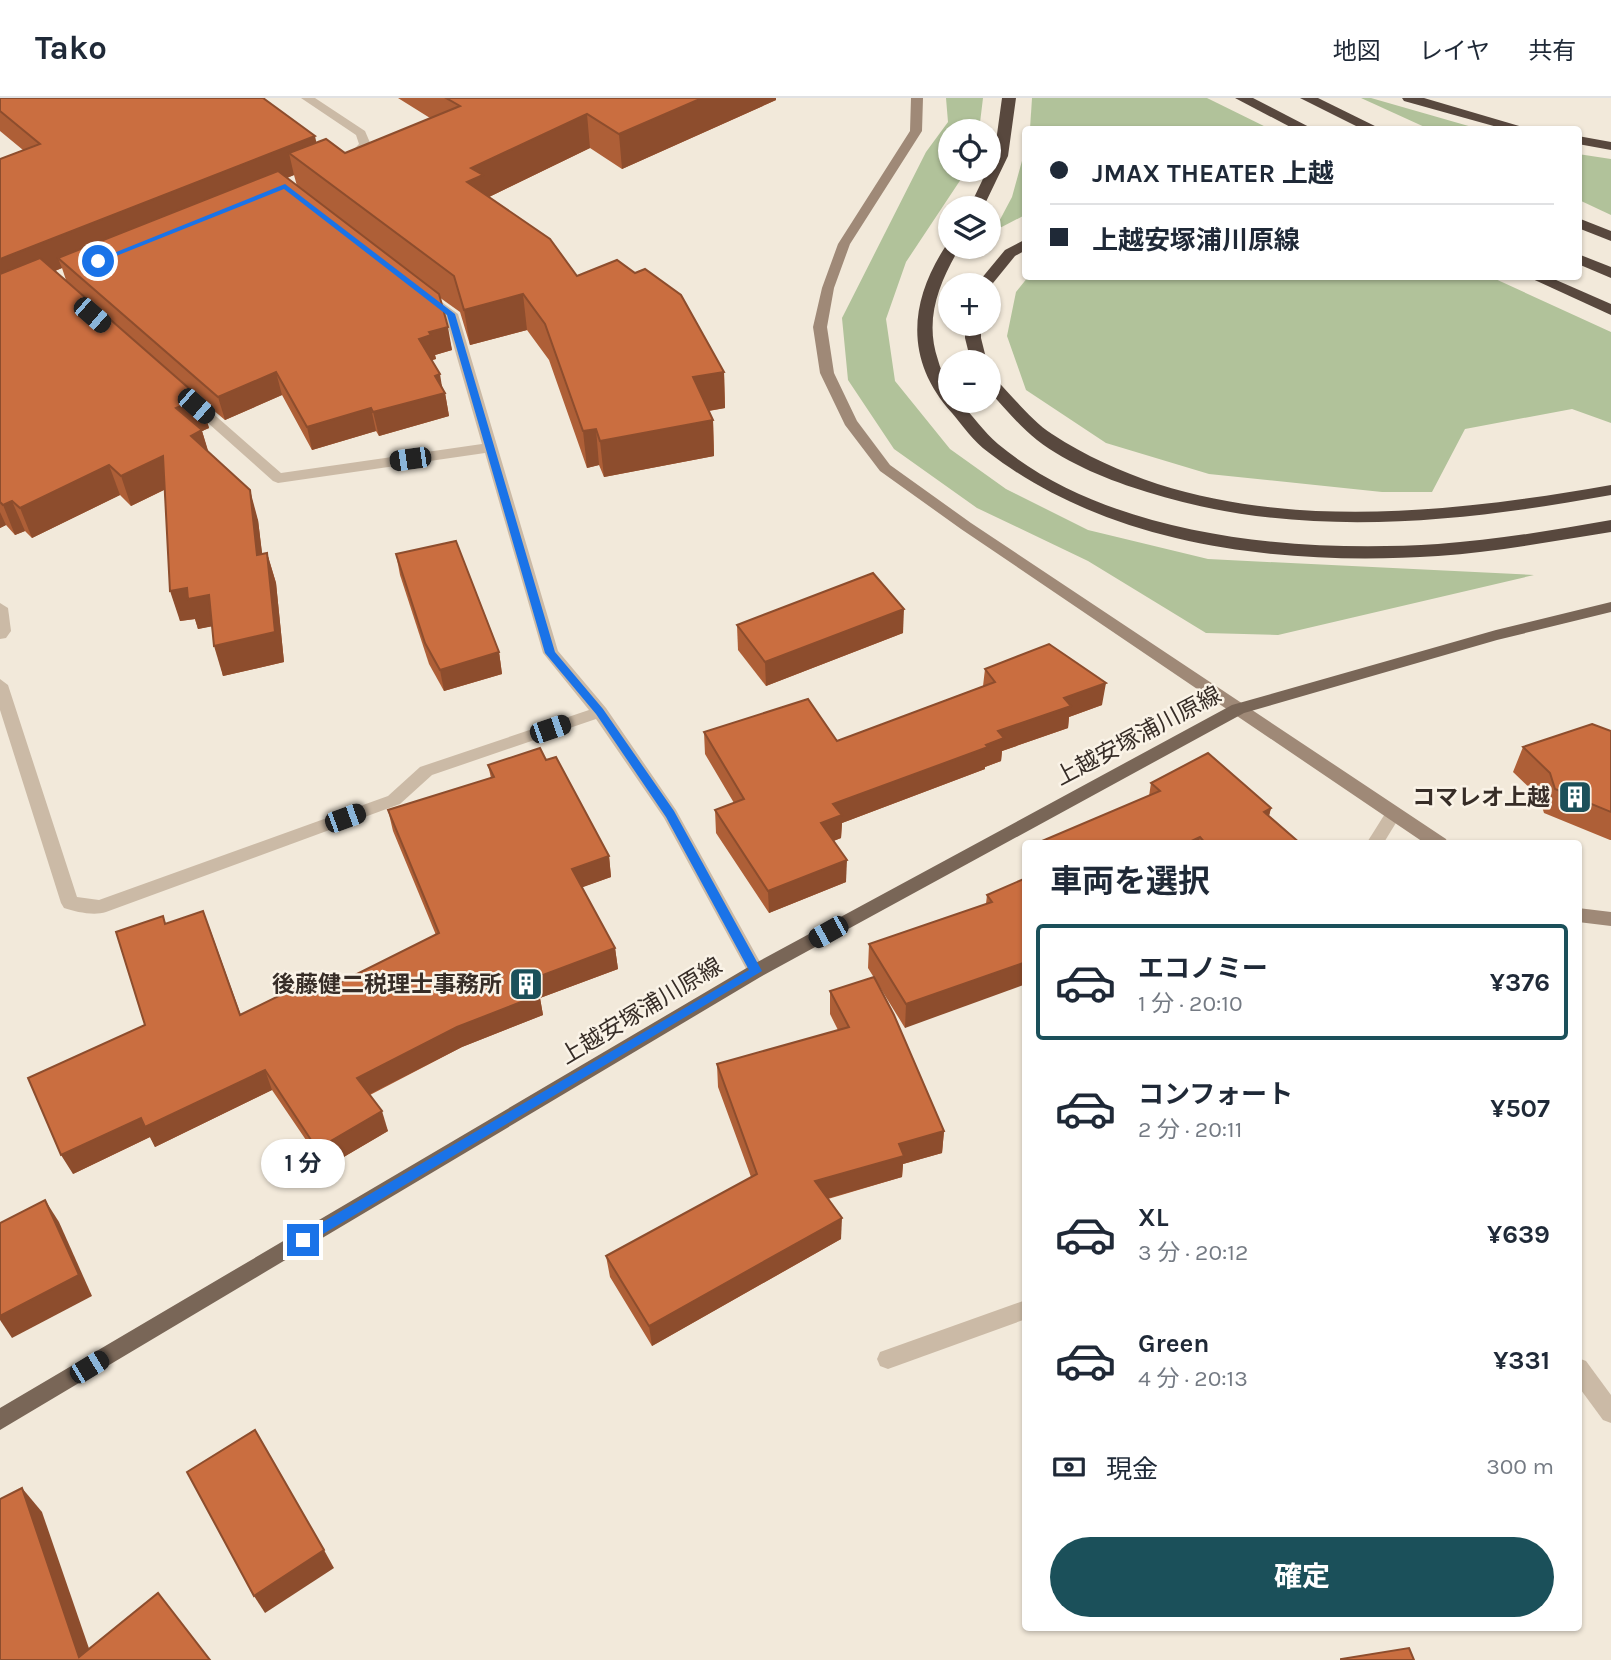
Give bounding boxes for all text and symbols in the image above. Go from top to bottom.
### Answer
text: Tako [35,29,107,67]
text: 地図 [1333,37,1381,65]
text: レイヤ [1419,37,1490,65]
text: 共有 [1528,37,1576,65]
map controls [938,119,1001,413]
button: locate [938,119,1001,182]
text: JMAX THEATER 上越 [1092,158,1334,189]
button: layers [938,196,1001,259]
text: 上越安塚浦川原線 [1092,225,1300,256]
route start [82,245,114,277]
button: + [938,273,1001,336]
car [70,293,115,337]
button: − [938,350,1001,413]
car [174,384,219,428]
car [388,446,433,472]
street label: 上越安塚浦川原線 [1050,681,1226,791]
car [527,712,574,746]
building icon: コマレオ上越 [1556,778,1594,816]
place label: コマレオ上越 [1412,784,1550,811]
car [322,801,369,835]
text: 車両を選択 [1050,863,1210,900]
car [805,913,852,951]
icon: car [1054,951,1117,1014]
street label: 上越安塚浦川原線 [555,952,727,1070]
text: エコノミー [1138,953,1268,984]
building icon: 後藤健二税理士事務所 [507,965,545,1003]
text: ¥376 [1490,967,1550,998]
place label: 後藤健二税理士事務所 [272,971,502,998]
text: 1 分 · 20:10 [1138,990,1243,1017]
icon: car [1054,1077,1117,1140]
text: コンフォート [1138,1079,1293,1110]
text: ¥507 [1490,1093,1550,1124]
text: 2 分 · 20:11 [1138,1116,1242,1143]
callout: 1 分 [261,1138,345,1188]
text: 1 分 [284,1150,322,1177]
text: XL [1138,1202,1169,1233]
icon: car [1054,1203,1117,1266]
text: ¥639 [1487,1219,1550,1250]
route end [287,1224,319,1256]
text: 3 分 · 20:12 [1138,1239,1248,1266]
text: Green [1138,1328,1210,1359]
icon: car [1054,1329,1117,1392]
text: ¥331 [1493,1345,1550,1376]
car [66,1347,113,1387]
text: 4 分 · 20:13 [1138,1365,1248,1392]
icon: cash [1050,1448,1088,1486]
text: 300 m [1486,1453,1554,1480]
text: 現金 [1106,1454,1158,1485]
button: 確定 [1050,1537,1554,1617]

